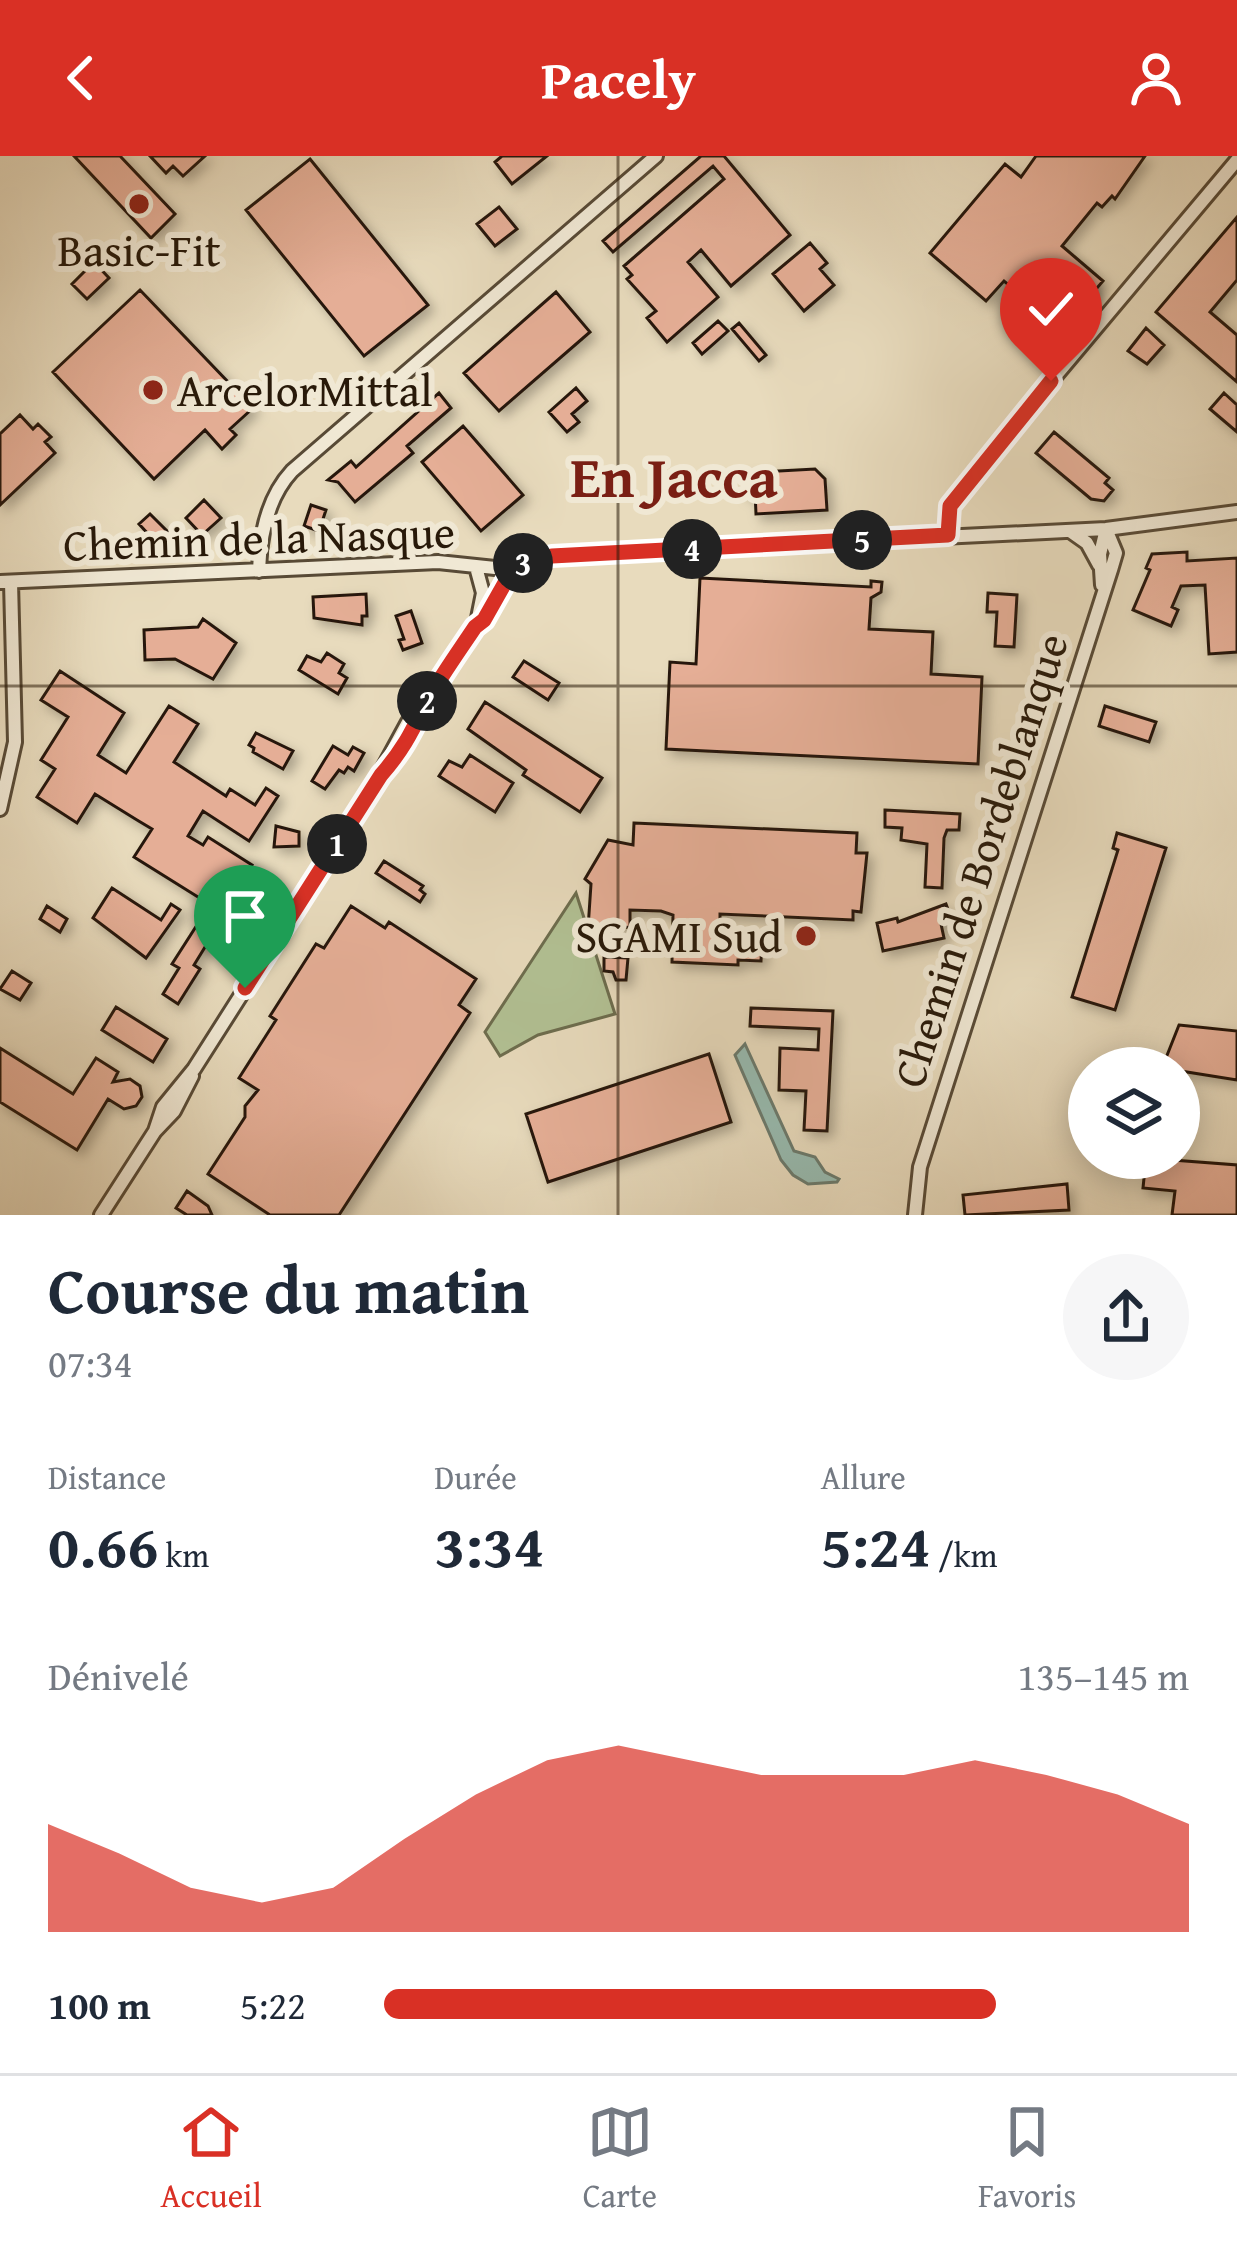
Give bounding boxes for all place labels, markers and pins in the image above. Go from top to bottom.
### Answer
marker: Basic-Fit [126,191,152,217]
place label: Basic-Fit [57,217,221,282]
pin [1000,258,1102,381]
place label: ArcelorMittal [177,357,433,422]
marker: ArcelorMittal [140,377,166,403]
pin: 5 [832,510,892,570]
pin: 4 [662,519,722,579]
pin: 3 [493,533,553,593]
pin: 2 [397,671,457,731]
pin: 1 [307,814,367,874]
pin [194,865,296,988]
place label: SGAMI Sud [575,903,782,968]
marker: SGAMI Sud [793,923,819,949]

